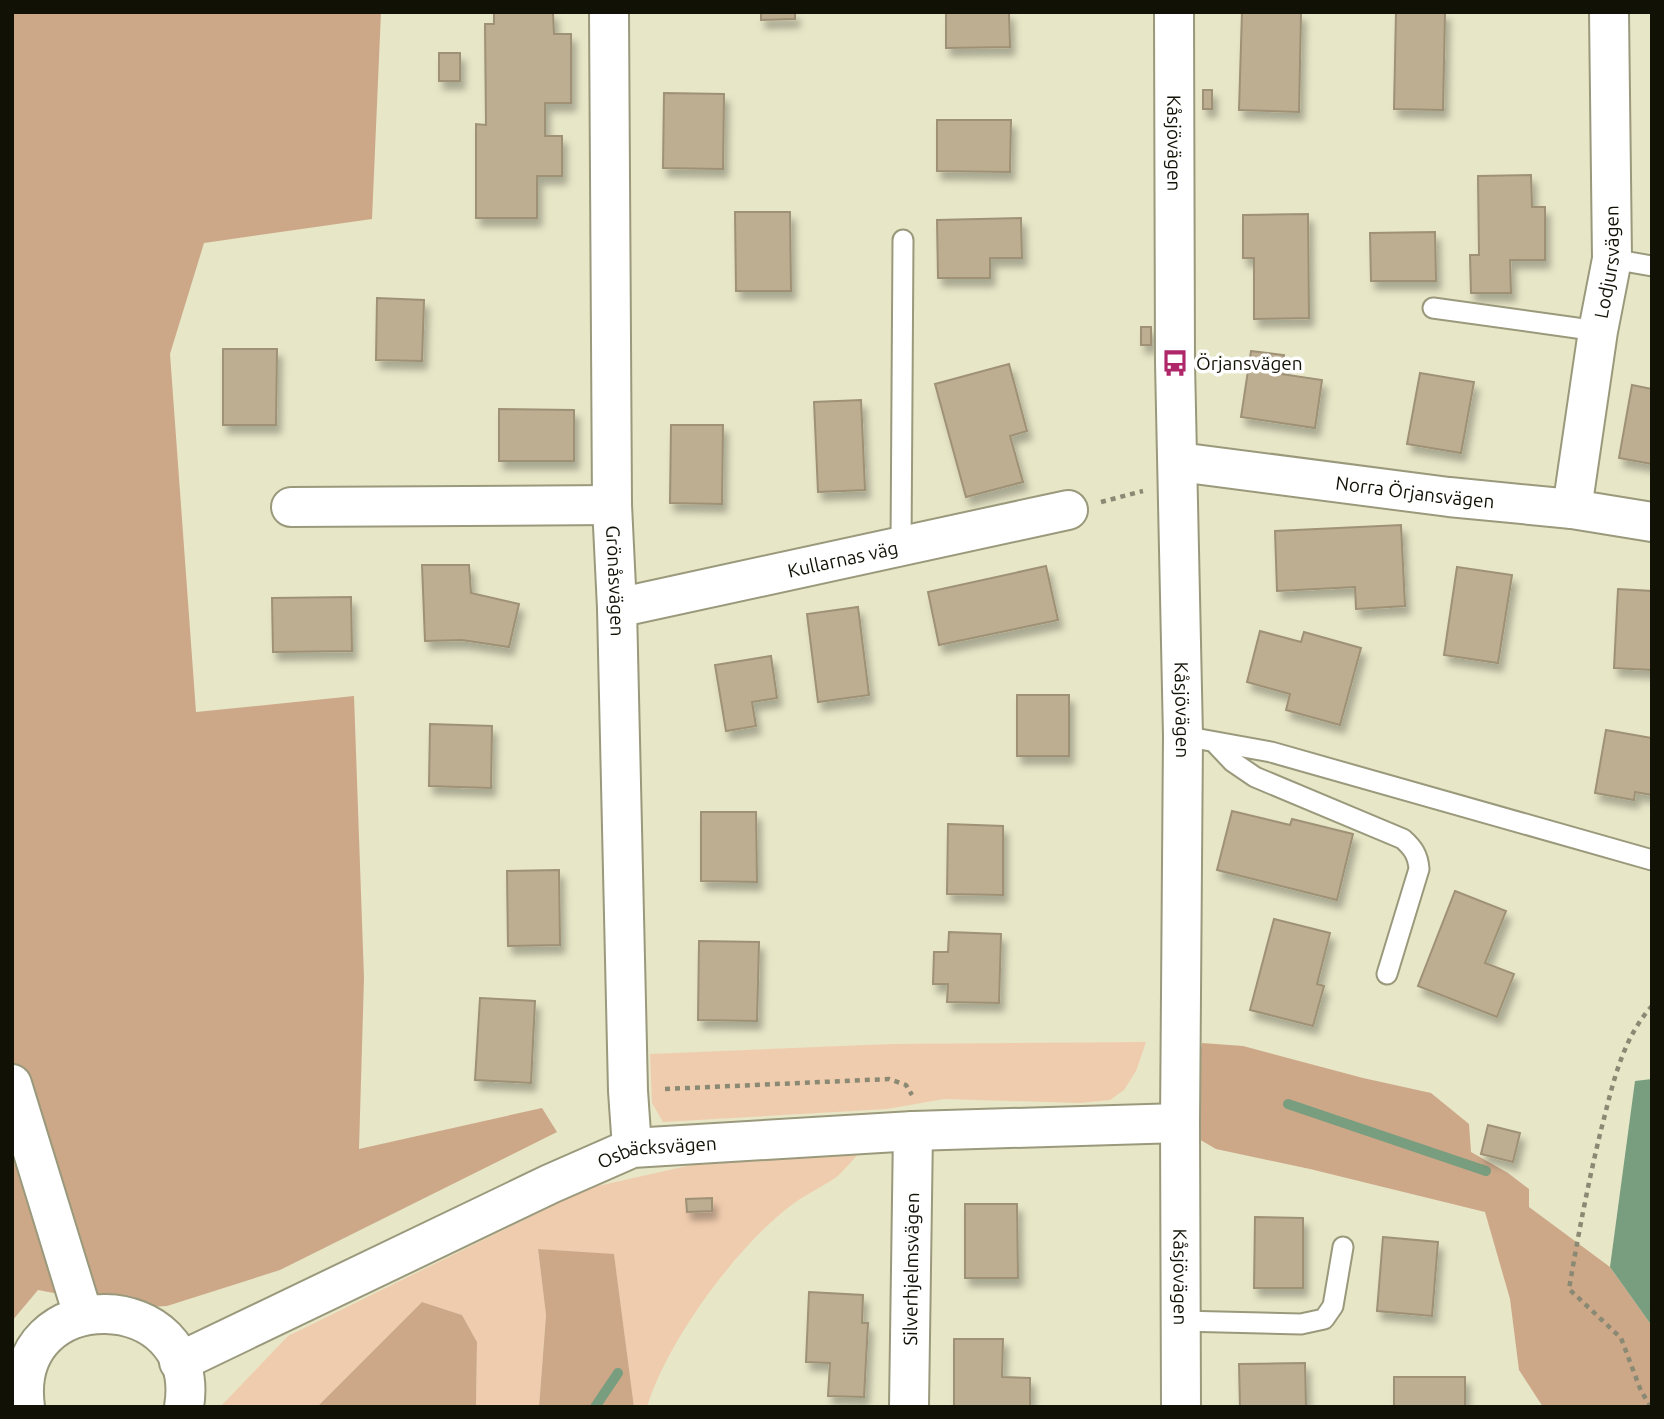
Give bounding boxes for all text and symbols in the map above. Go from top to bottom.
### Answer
street label: Kåsjövägen [1163,95,1186,191]
street label: Lodjursvägen [1590,205,1623,320]
bus stop icon: Örjansvägen [1160,348,1190,378]
place label: Örjansvägen [1196,352,1303,374]
street label: Norra Örjansvägen [1334,471,1496,512]
street label: Grönåsvägen [602,525,629,637]
street label: Kullarnas väg [785,536,900,582]
street label: Kåsjövägen [1170,661,1194,758]
street label: Osbäcksvägen [594,1132,717,1173]
street label: Silverhjelmsvägen [899,1192,923,1346]
street label: Kåsjövägen [1169,1229,1192,1325]

